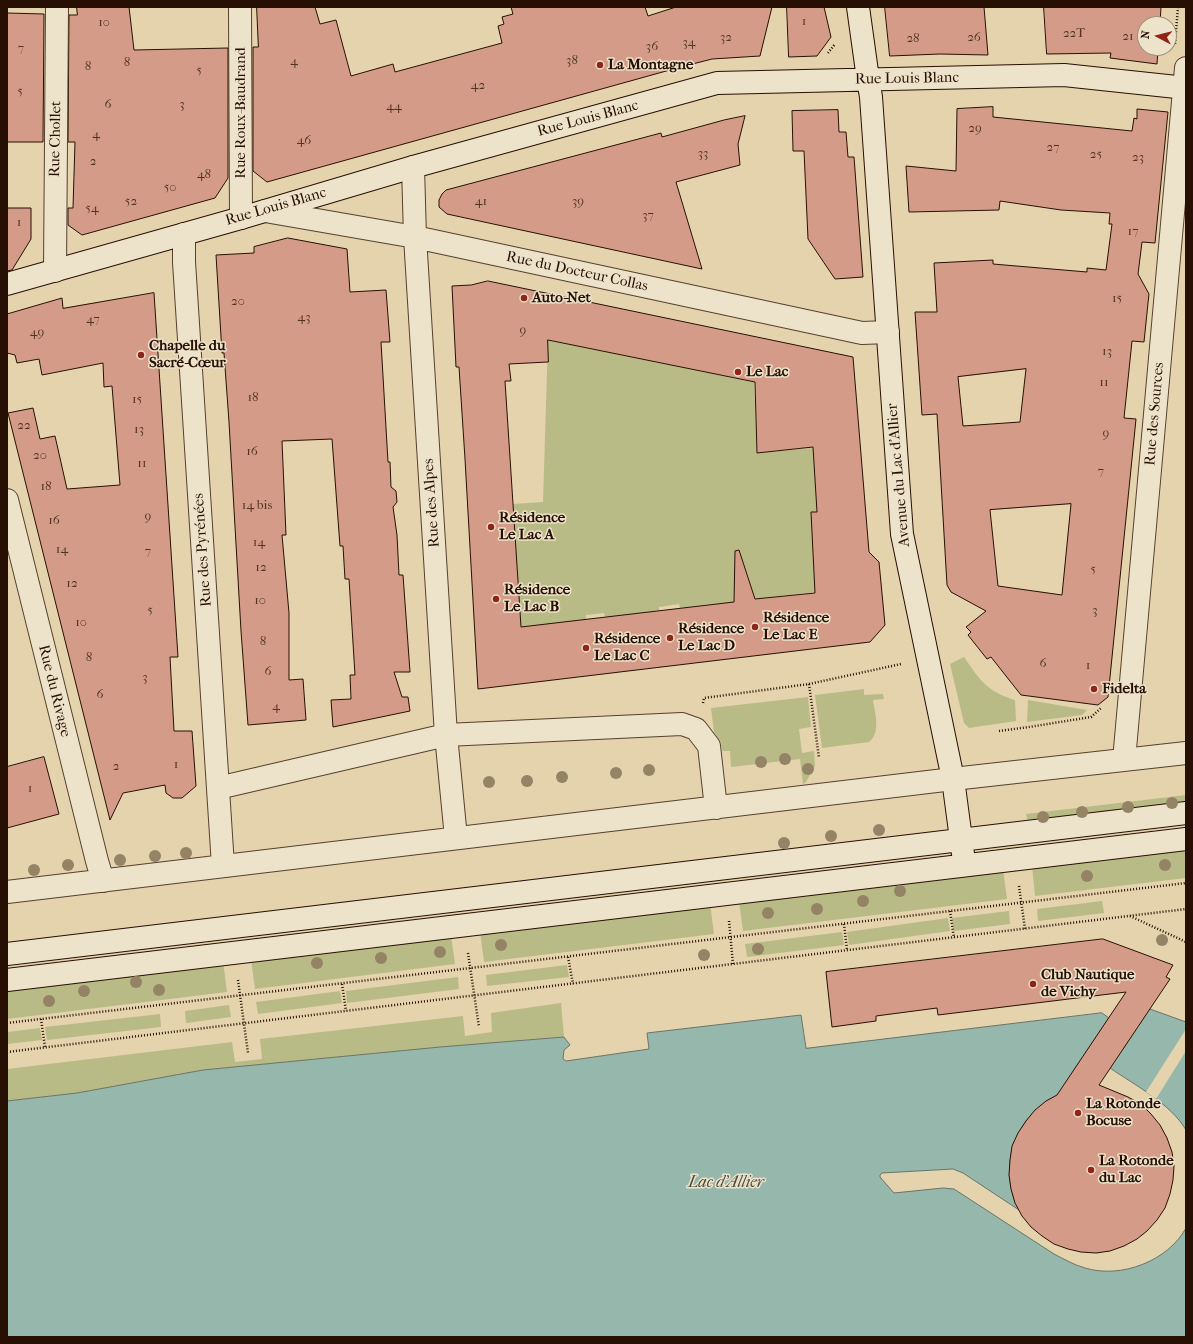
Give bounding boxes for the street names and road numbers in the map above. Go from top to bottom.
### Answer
street label: Rue Roux-Baudrand [232,47,250,179]
street label: Rue Louis Blanc [855,69,959,89]
street label: Rue Louis Blanc [535,97,641,141]
street label: Rue Chollet [46,101,66,177]
street label: Rue Louis Blanc [224,184,328,230]
street label: Rue du Docteur Collas [505,248,649,296]
street label: Rue des Sources [1142,362,1168,466]
street label: Avenue du Lac d'Allier [884,402,914,548]
street label: Rue des Alpes [420,458,444,548]
street label: Rue des Pyrénées [190,493,216,607]
street label: Rue du Rivage [34,643,74,739]

